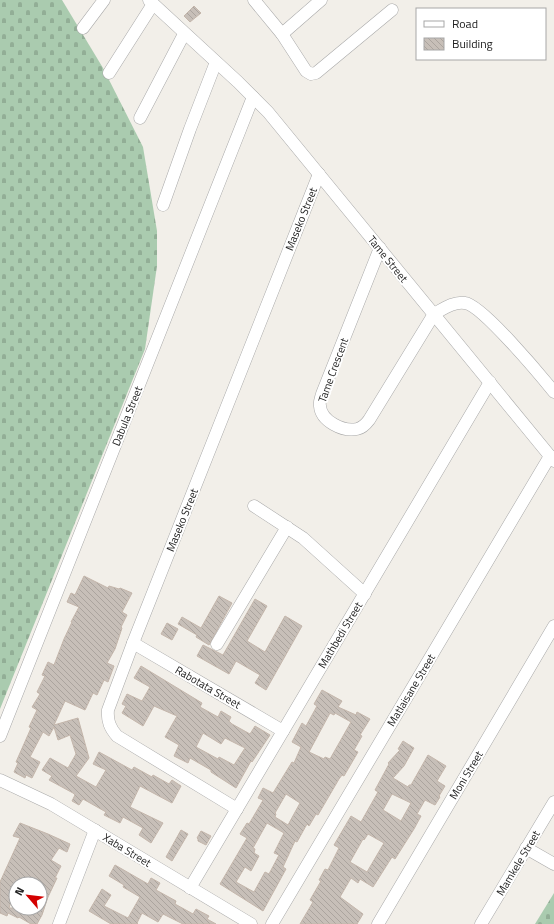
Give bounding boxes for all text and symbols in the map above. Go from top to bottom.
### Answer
legend [416,8,546,60]
text: Road [452,14,478,33]
text: Building [452,34,493,53]
street label: Maseko Street [281,185,321,253]
street label: Tame Street [364,232,412,286]
street label: Tame Crescent [314,335,352,405]
street label: Dabula Street [108,384,146,448]
street label: Maseko Street [162,486,202,554]
street label: Mathbedi Street [314,599,366,671]
street label: Matlaisane Street [383,651,439,729]
street label: Rabotata Street [172,662,244,712]
street label: Moni Street [445,748,487,802]
street label: Mamkele Street [492,827,544,899]
street label: Xaba Street [100,829,154,871]
north arrow [8,876,48,916]
text: N [10,884,28,898]

